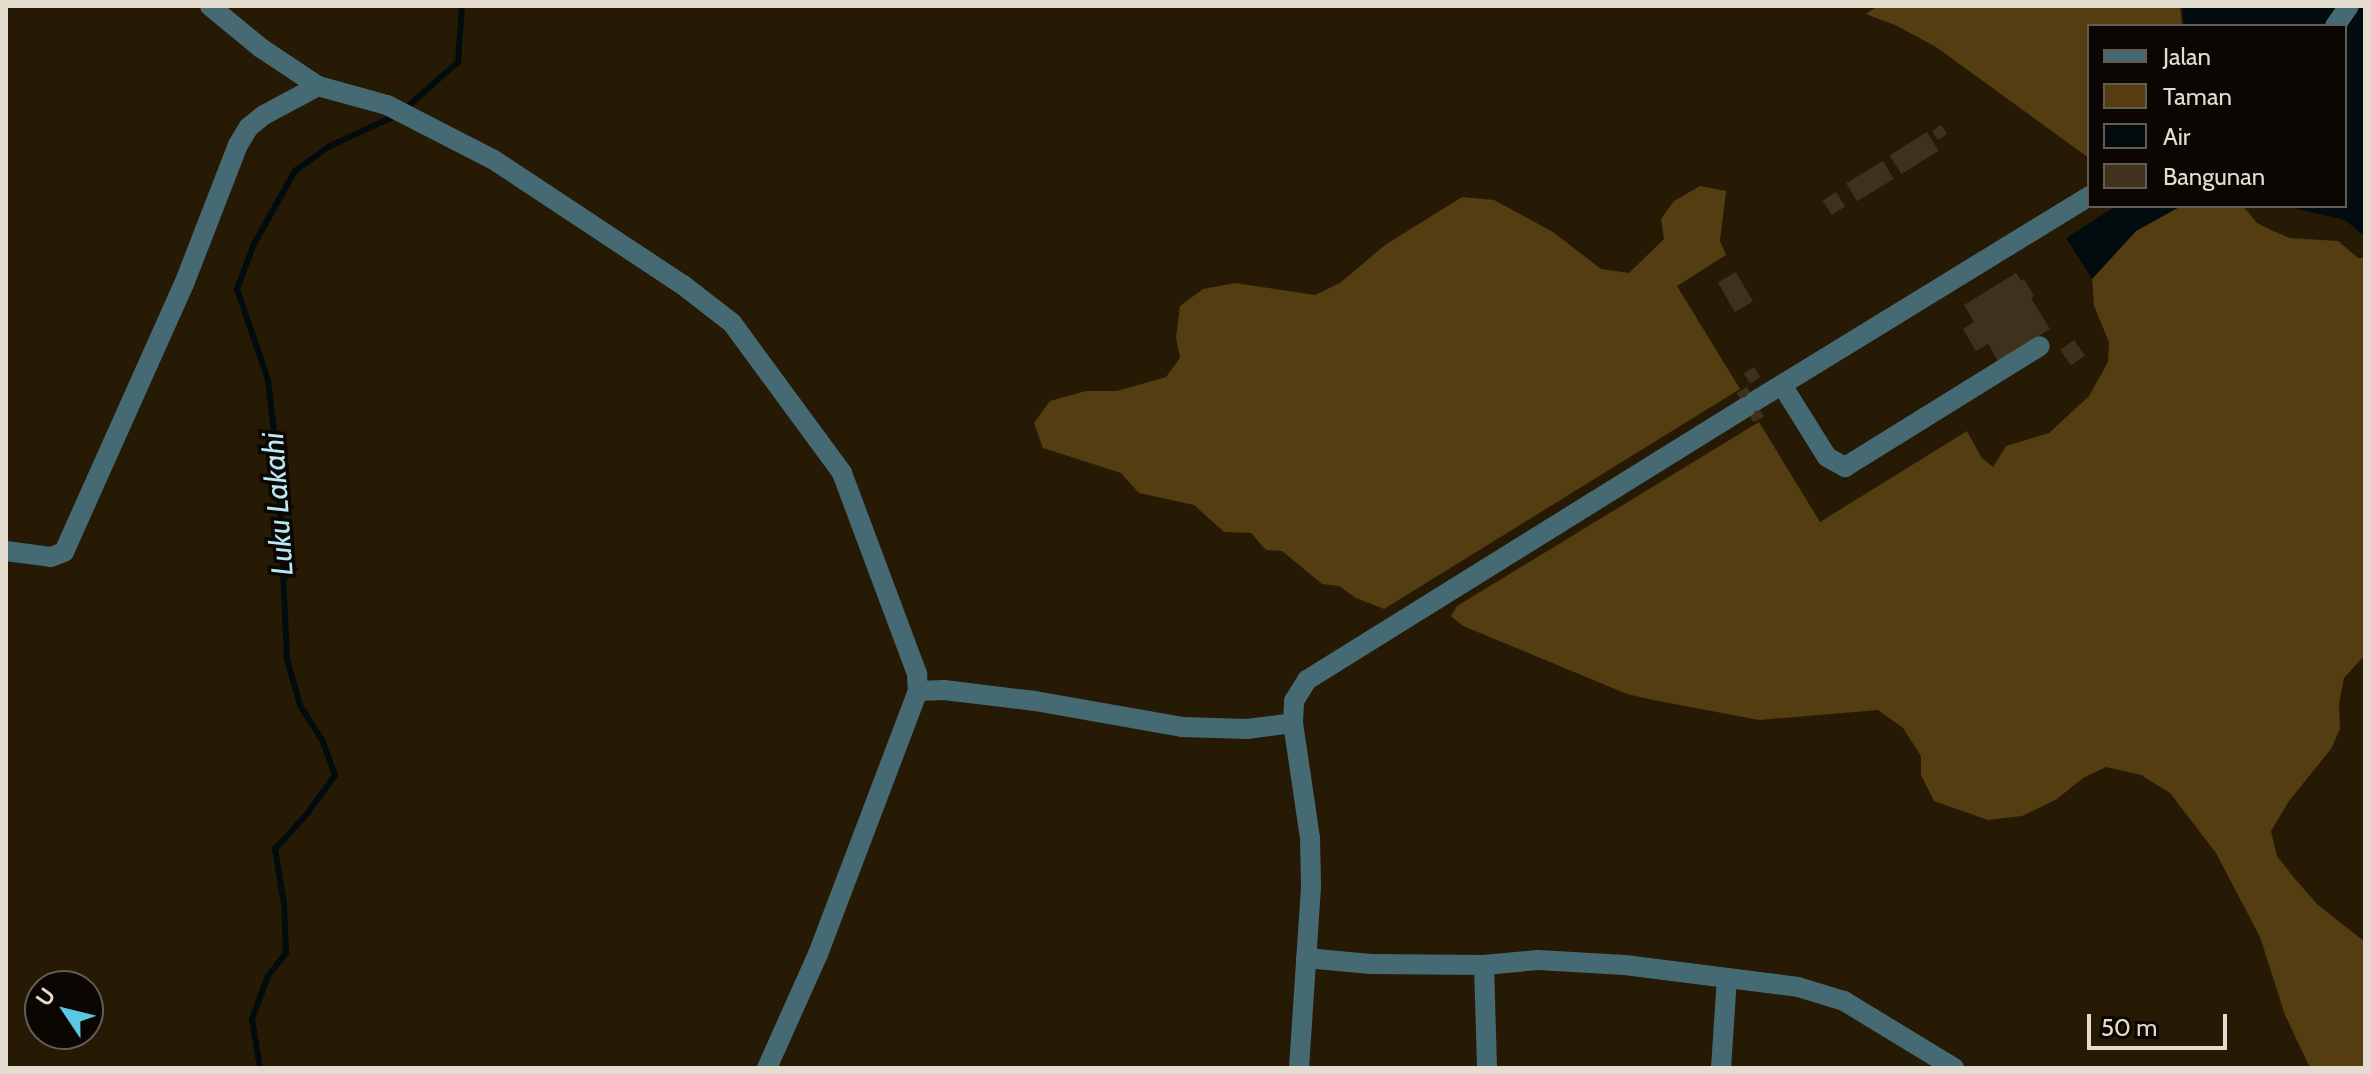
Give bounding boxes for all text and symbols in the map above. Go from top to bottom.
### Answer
legend [2087,24,2347,208]
text: Jalan [2163,42,2211,71]
text: Taman [2163,82,2232,111]
text: Air [2163,122,2190,151]
text: Bangunan [2163,162,2265,191]
water label: Luku Lakahi [255,431,301,577]
north arrow [24,970,104,1050]
text: U [30,983,61,1011]
scale bar [2091,998,2231,1048]
text: 50 m [2101,1013,2157,1042]

